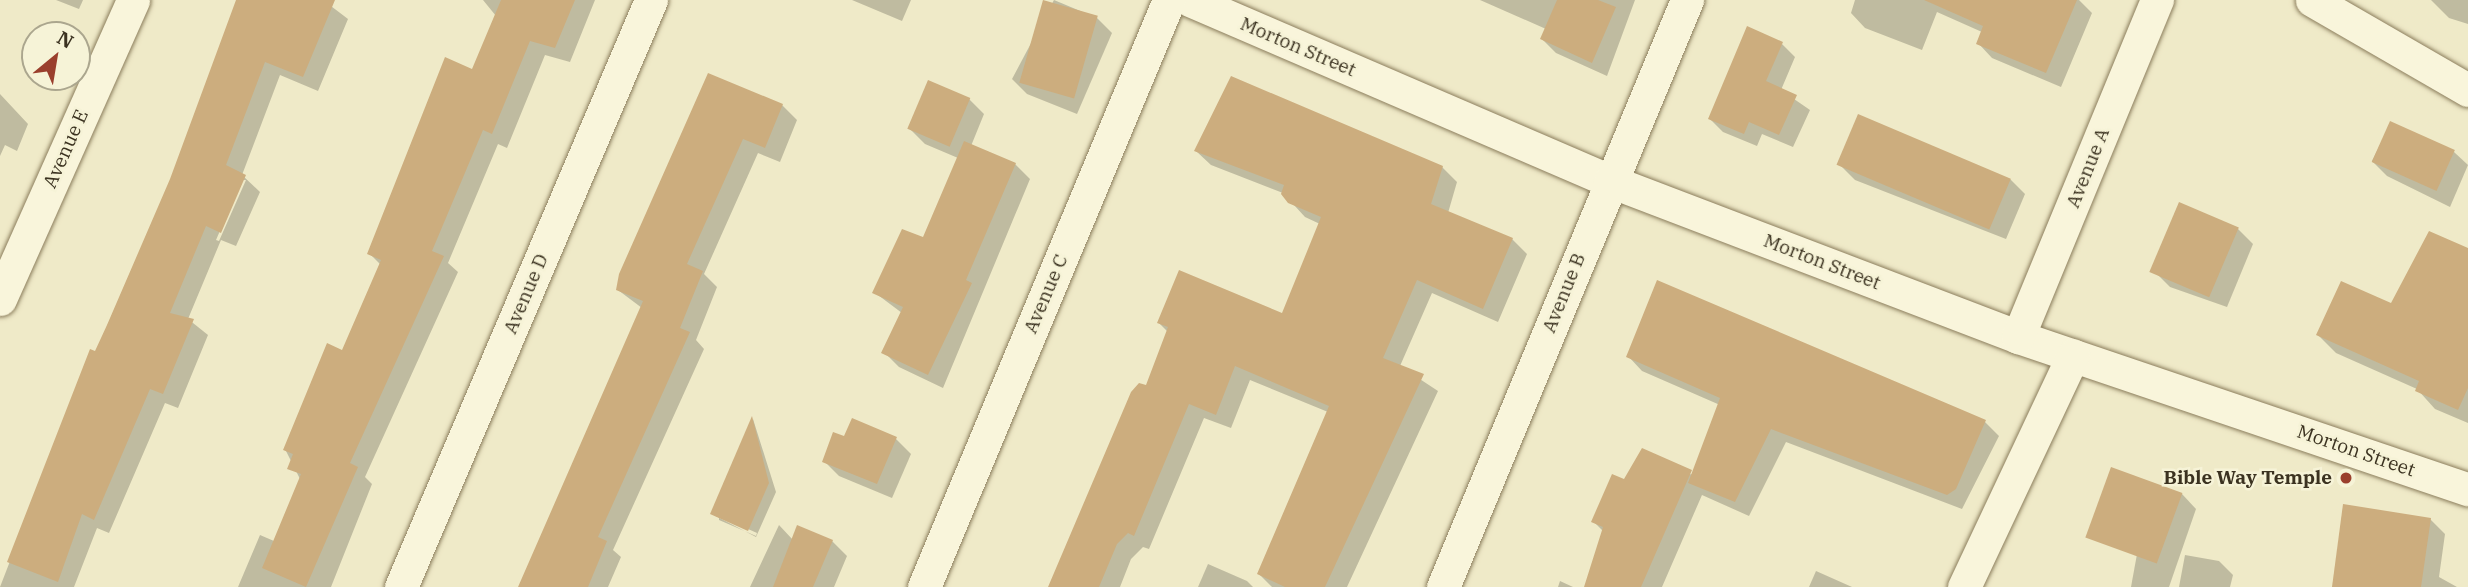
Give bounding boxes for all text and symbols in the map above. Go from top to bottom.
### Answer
street label: Morton Street [1237,12,1359,82]
north arrow [21,21,91,91]
text: N [53,25,78,54]
street label: Avenue E [39,106,93,192]
street label: Avenue A [2062,125,2114,211]
street label: Morton Street [1760,229,1884,295]
street label: Avenue B [1538,250,1590,336]
street label: Avenue D [499,251,553,337]
street label: Avenue C [1019,251,1073,337]
street label: Morton Street [2294,420,2418,482]
place label: Bible Way Temple [2164,467,2332,489]
marker: Bible Way Temple [2338,470,2354,486]

